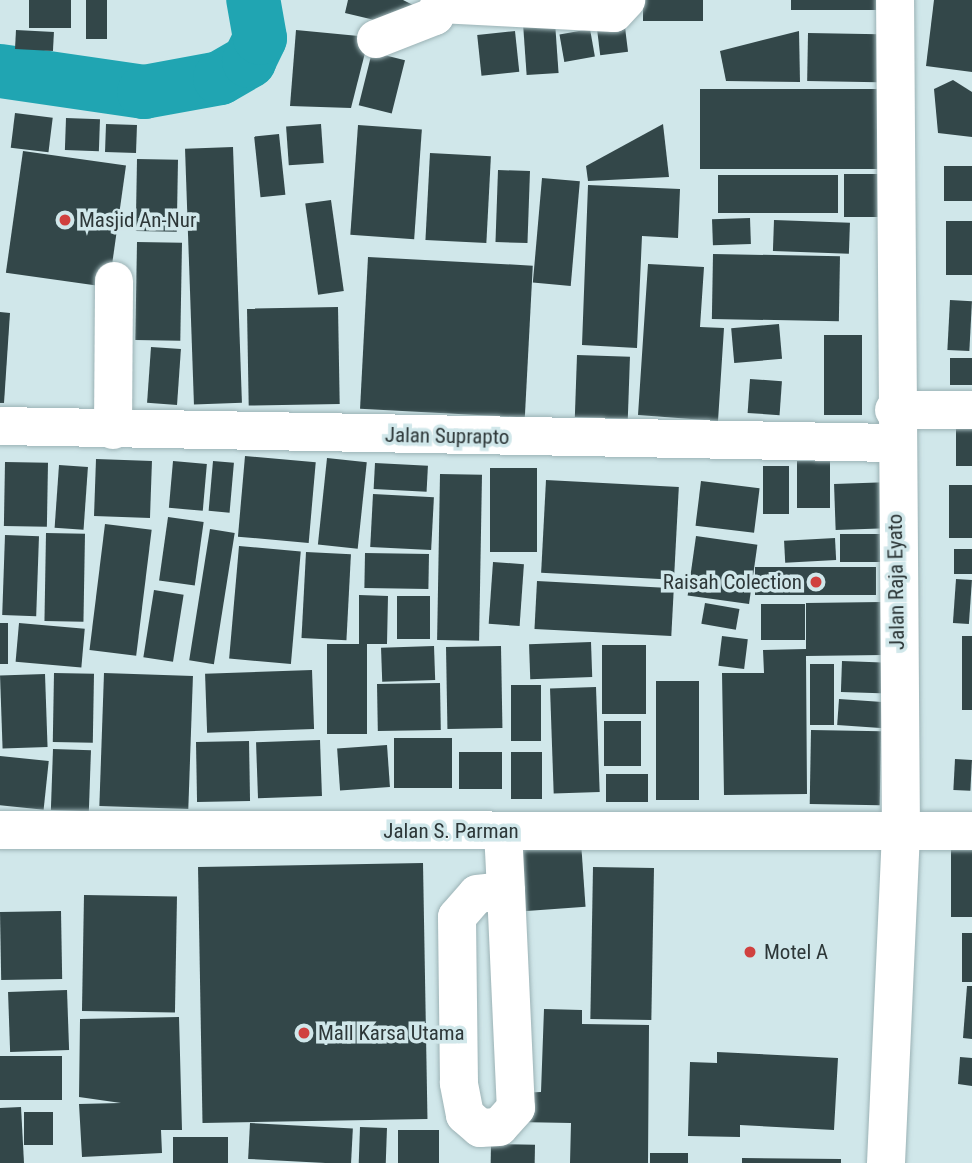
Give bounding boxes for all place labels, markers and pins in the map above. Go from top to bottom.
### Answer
place label: Masjid An-Nur [79,207,196,233]
marker: Masjid An-Nur [57,212,73,228]
place label: Raisah Colection [663,569,802,595]
marker: Raisah Colection [808,574,824,590]
place label: Motel A [764,939,828,965]
marker: Motel A [742,944,758,960]
place label: Mall Karsa Utama [318,1020,465,1046]
marker: Mall Karsa Utama [296,1025,312,1041]

